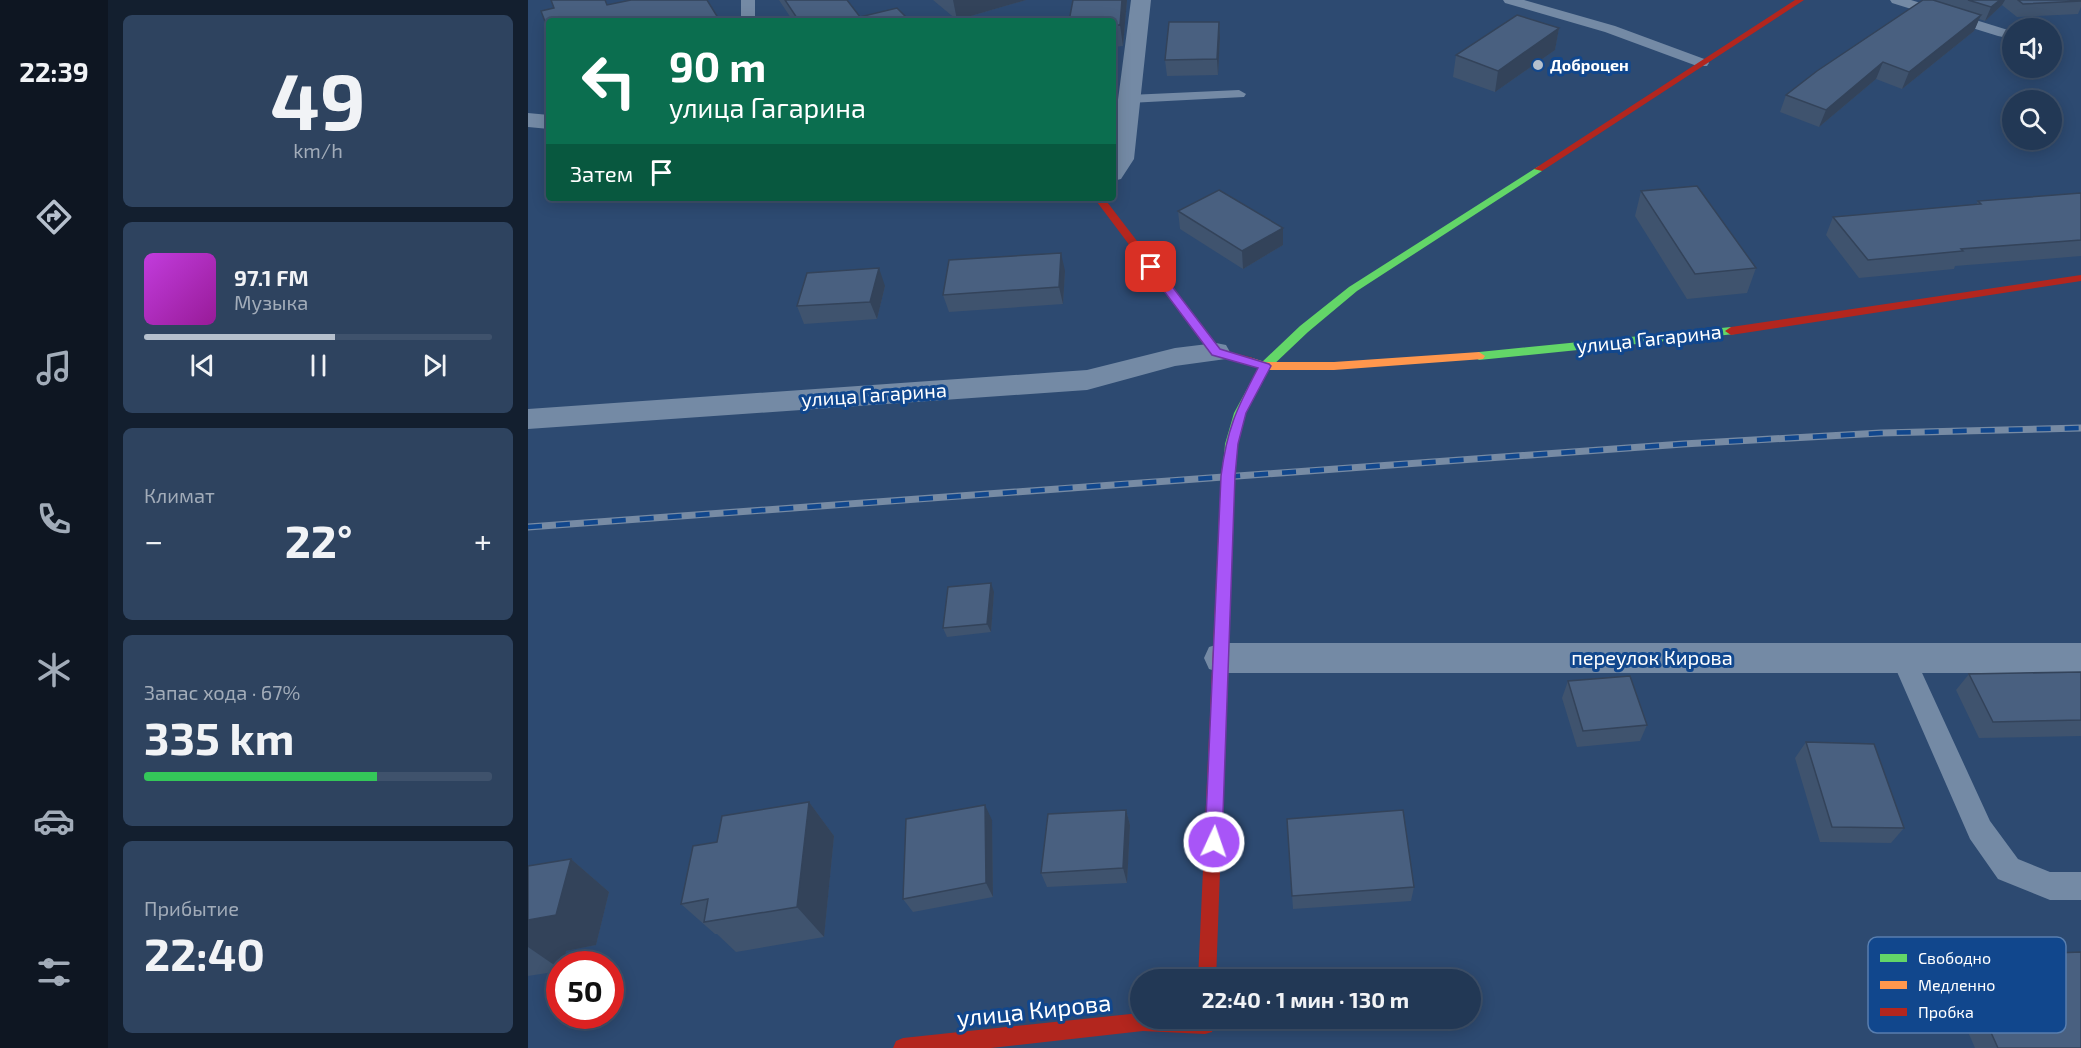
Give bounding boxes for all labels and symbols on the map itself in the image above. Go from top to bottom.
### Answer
place label: Доброцен [1550,55,1629,74]
marker: Доброцен [1531,58,1545,72]
pin [1125,241,1176,292]
street label: улица Гагарина [1575,318,1723,359]
street label: улица Гагарина [800,377,948,412]
street label: переулок Кирова [1571,645,1733,670]
position arrow [1182,810,1246,874]
legend [1868,937,2066,1033]
text: Свободно [1918,948,1991,967]
speed limit sign: 50 [546,951,624,1029]
text: Медленно [1918,975,1995,994]
street label: улица Кирова [955,987,1113,1033]
text: Пробка [1918,1002,1974,1021]

